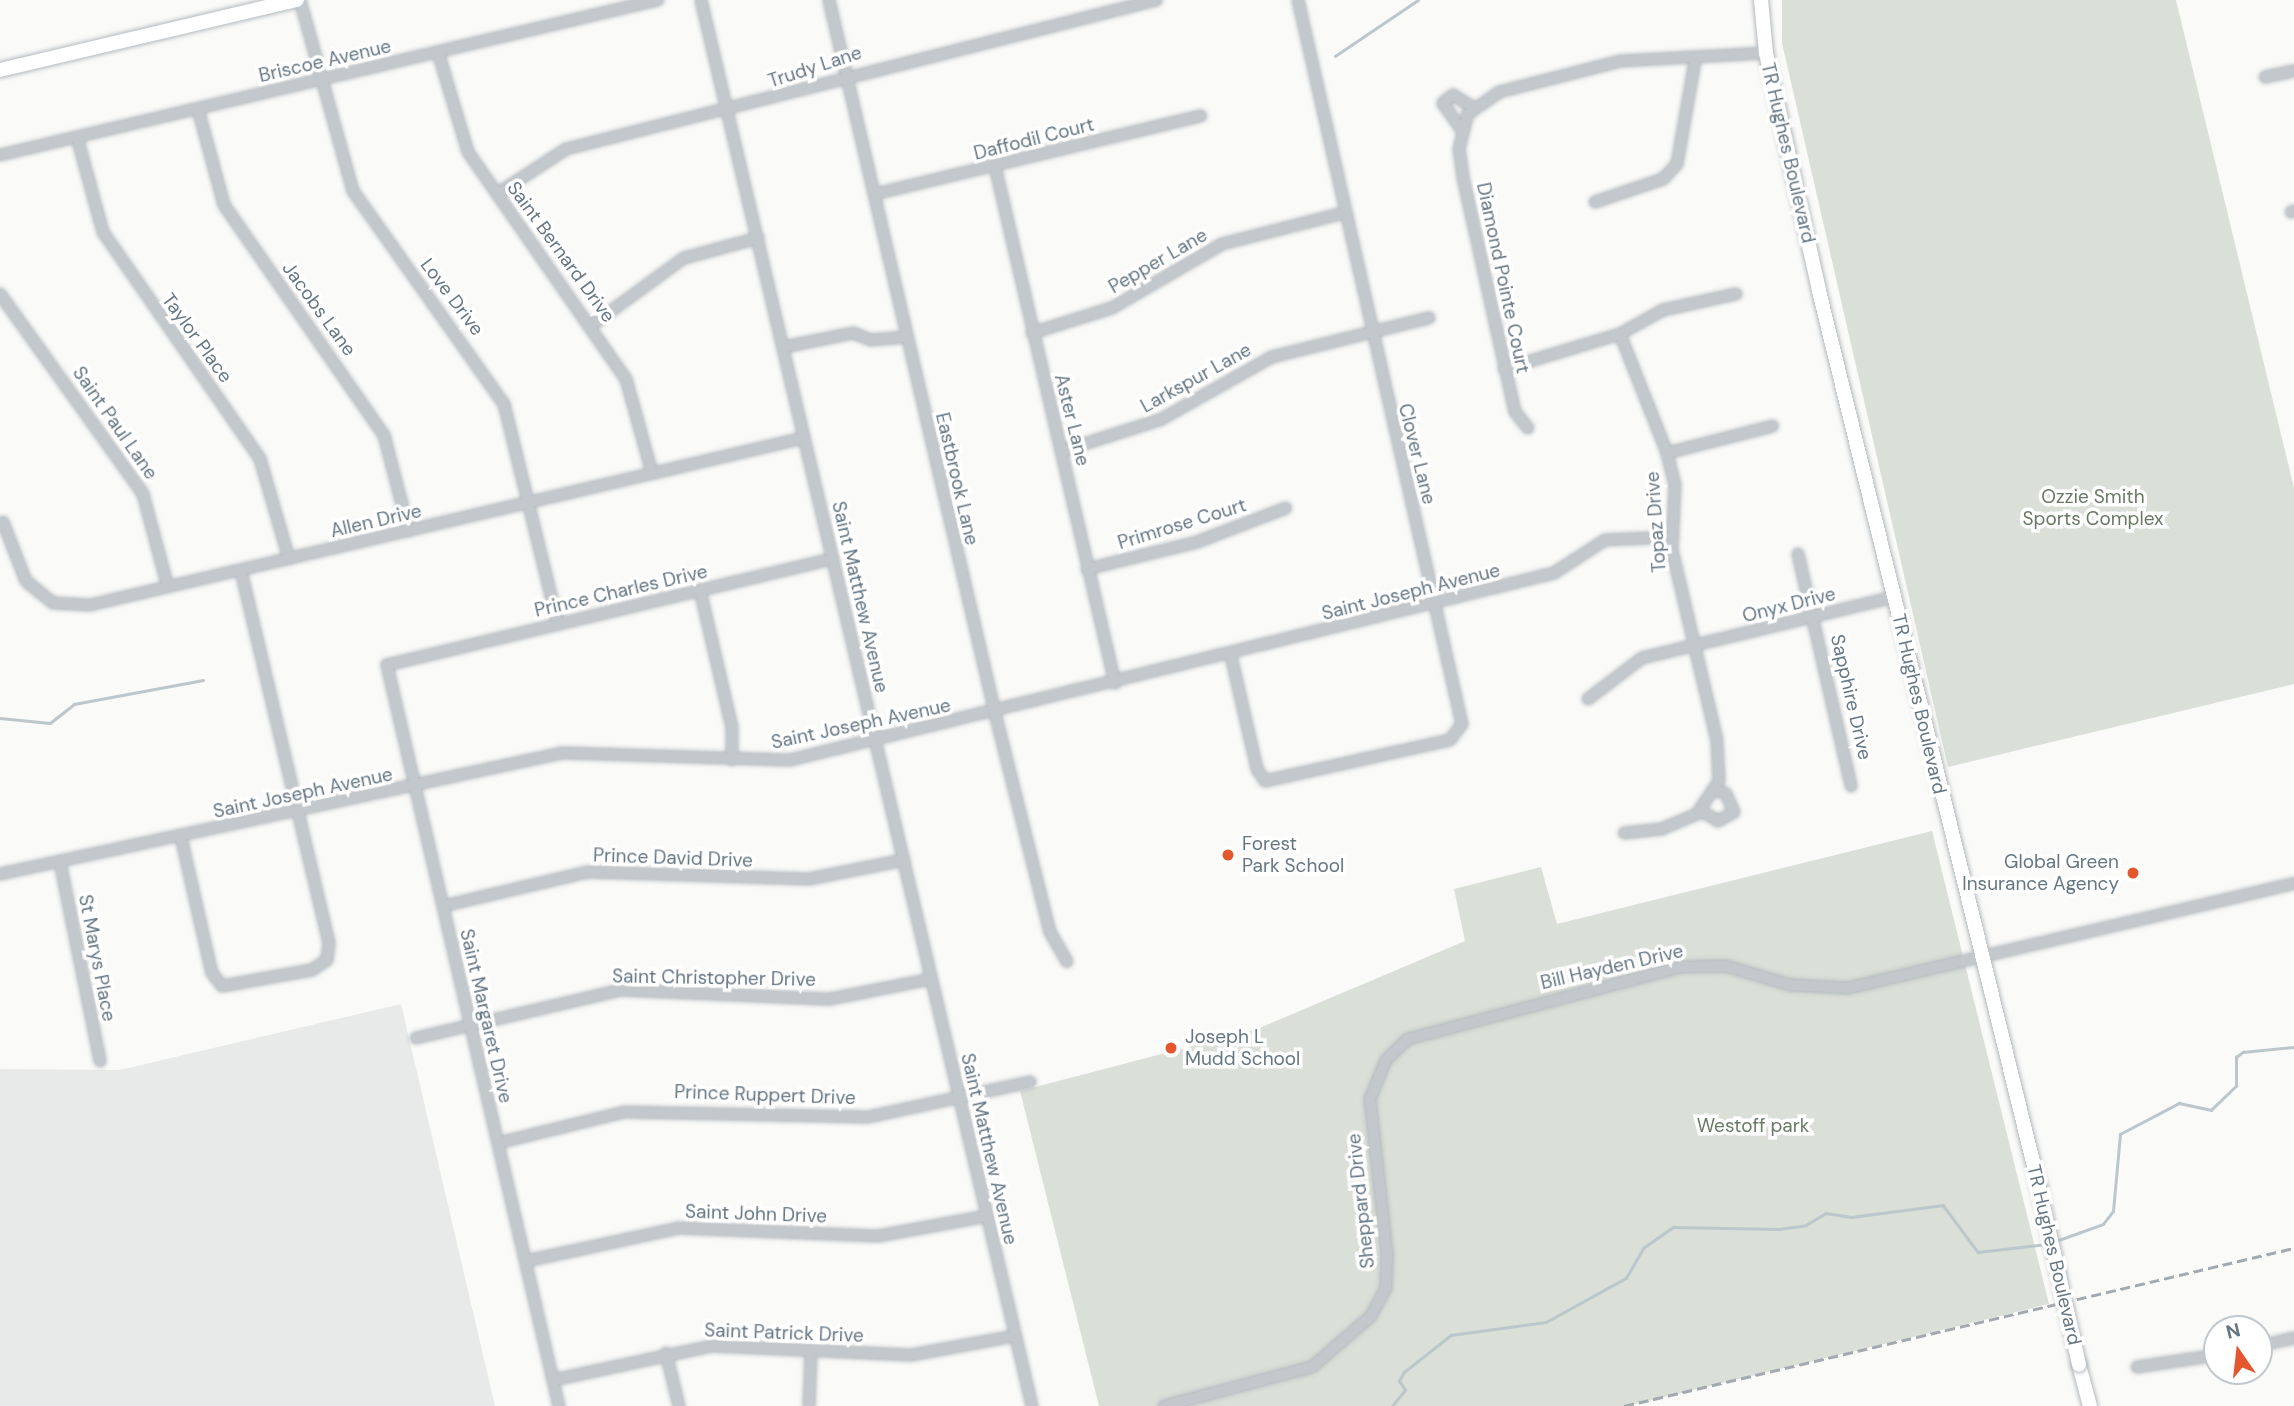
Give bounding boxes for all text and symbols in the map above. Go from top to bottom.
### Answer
street label: Briscoe Avenue [257,35,393,87]
street label: Trudy Lane [765,41,865,93]
street label: TR Hughes Boulevard [1756,61,1820,245]
street label: Daffodil Court [971,113,1097,165]
street label: Saint Bernard Drive [502,177,620,327]
street label: Diamond Pointe Court [1472,180,1534,376]
street label: Pepper Lane [1105,224,1211,298]
street label: Love Drive [416,254,488,340]
street label: Jacobs Lane [277,258,361,360]
street label: Taylor Place [157,289,237,387]
street label: Larkspur Lane [1137,338,1255,418]
street label: Saint Paul Lane [68,362,162,484]
street label: Aster Lane [1050,372,1094,468]
street label: Clover Lane [1393,401,1441,507]
street label: Eastbrook Lane [931,410,983,548]
street label: Topaz Drive [1641,471,1671,573]
park label: Ozzie Smith Sports Complex [2023,486,2163,530]
street label: Primrose Court [1115,494,1249,554]
street label: Allen Drive [328,499,424,543]
street label: Saint Matthew Avenue [827,499,893,695]
street label: Saint Joseph Avenue [1320,559,1502,625]
street label: Prince Charles Drive [532,560,710,622]
street label: Onyx Drive [1740,582,1838,628]
street label: TR Hughes Boulevard [1887,612,1951,796]
street label: Sapphire Drive [1825,632,1877,762]
street label: Saint Joseph Avenue [769,694,953,754]
street label: Saint Joseph Avenue [211,763,395,823]
place label: Forest Park School [1242,833,1344,877]
street label: Prince David Drive [593,844,753,872]
marker: Forest Park School [1220,847,1236,863]
place label: Global Green Insurance Agency [1962,851,2119,895]
marker: Global Green Insurance Agency [2125,865,2141,881]
street label: St Marys Place [74,893,120,1023]
street label: Saint Margaret Drive [455,927,517,1105]
street label: Bill Hayden Drive [1538,939,1686,995]
street label: Saint Christopher Drive [612,965,816,991]
place label: Joseph L Mudd School [1185,1026,1300,1070]
marker: Joseph L Mudd School [1163,1040,1179,1056]
street label: Saint Matthew Avenue [956,1051,1022,1247]
street label: Prince Ruppert Drive [674,1080,856,1110]
park label: Westoff park [1697,1115,1809,1137]
street label: Sheppard Drive [1343,1132,1379,1270]
street label: TR Hughes Boulevard [2022,1163,2086,1347]
street label: Saint John Drive [685,1200,827,1228]
north arrow [2203,1315,2273,1385]
text: N [2224,1317,2243,1345]
street label: Saint Patrick Drive [704,1319,864,1347]

